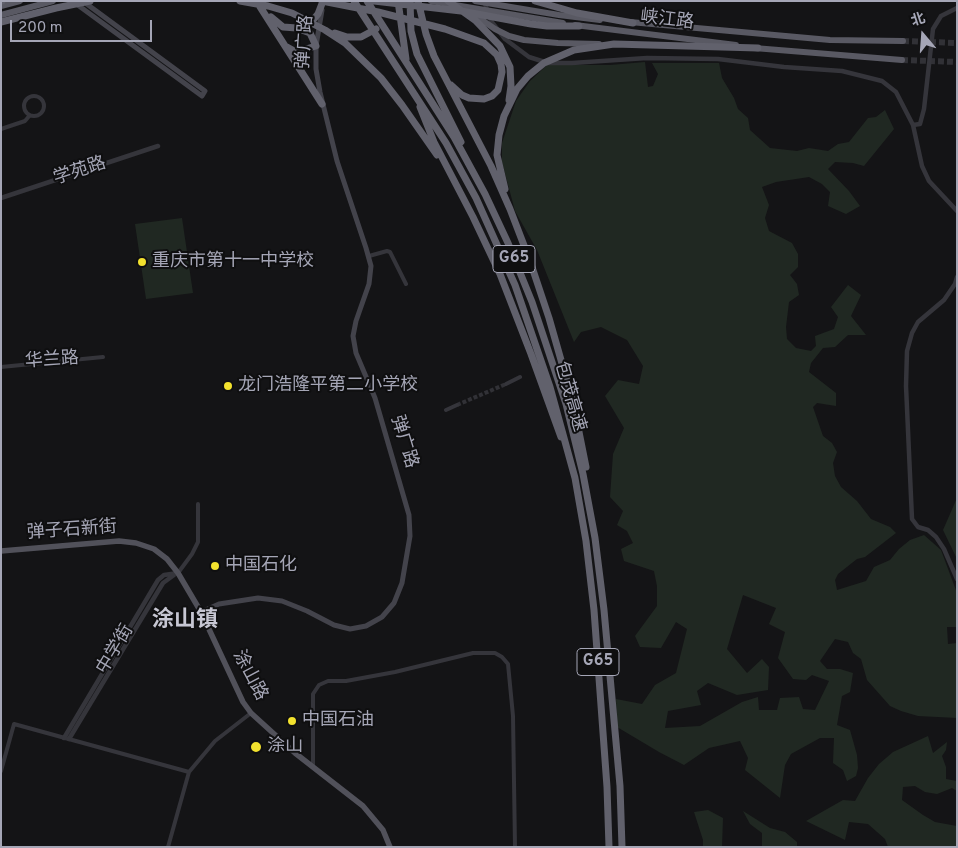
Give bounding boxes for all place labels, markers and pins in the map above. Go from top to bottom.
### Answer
place label: 重庆市第十一中学校 [152,251,314,273]
marker: 重庆市第十一中学校 [136,256,148,268]
place label: 龙门浩隆平第二小学校 [238,375,418,397]
marker: 龙门浩隆平第二小学校 [222,380,234,392]
place label: 中国石化 [225,555,297,577]
marker: 中国石化 [209,560,221,572]
place label: 中国石油 [302,710,374,732]
marker: 中国石油 [286,715,298,727]
place label: 涂山 [267,736,303,758]
marker: 涂山 [249,740,263,754]

